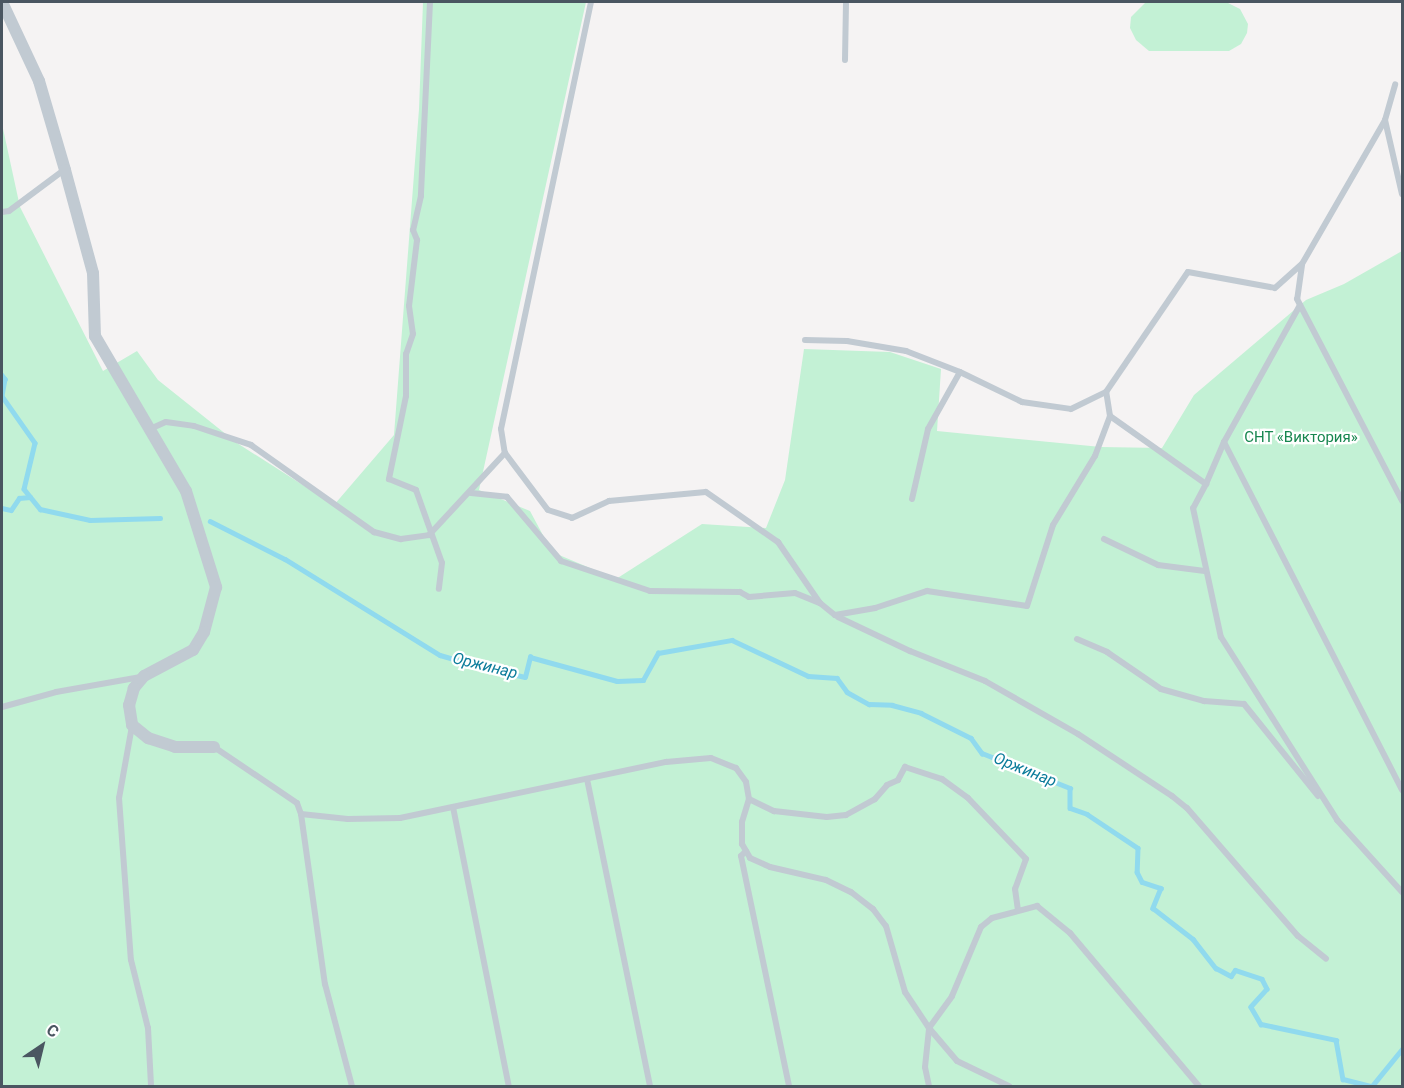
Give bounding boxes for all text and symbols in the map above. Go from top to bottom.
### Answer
park label: СНТ «Виктория» [1244,429,1358,447]
water label: Оржинар [451,649,519,683]
water label: Оржинар [991,749,1059,791]
north arrow [12,1016,72,1076]
text: С [43,1020,62,1042]

